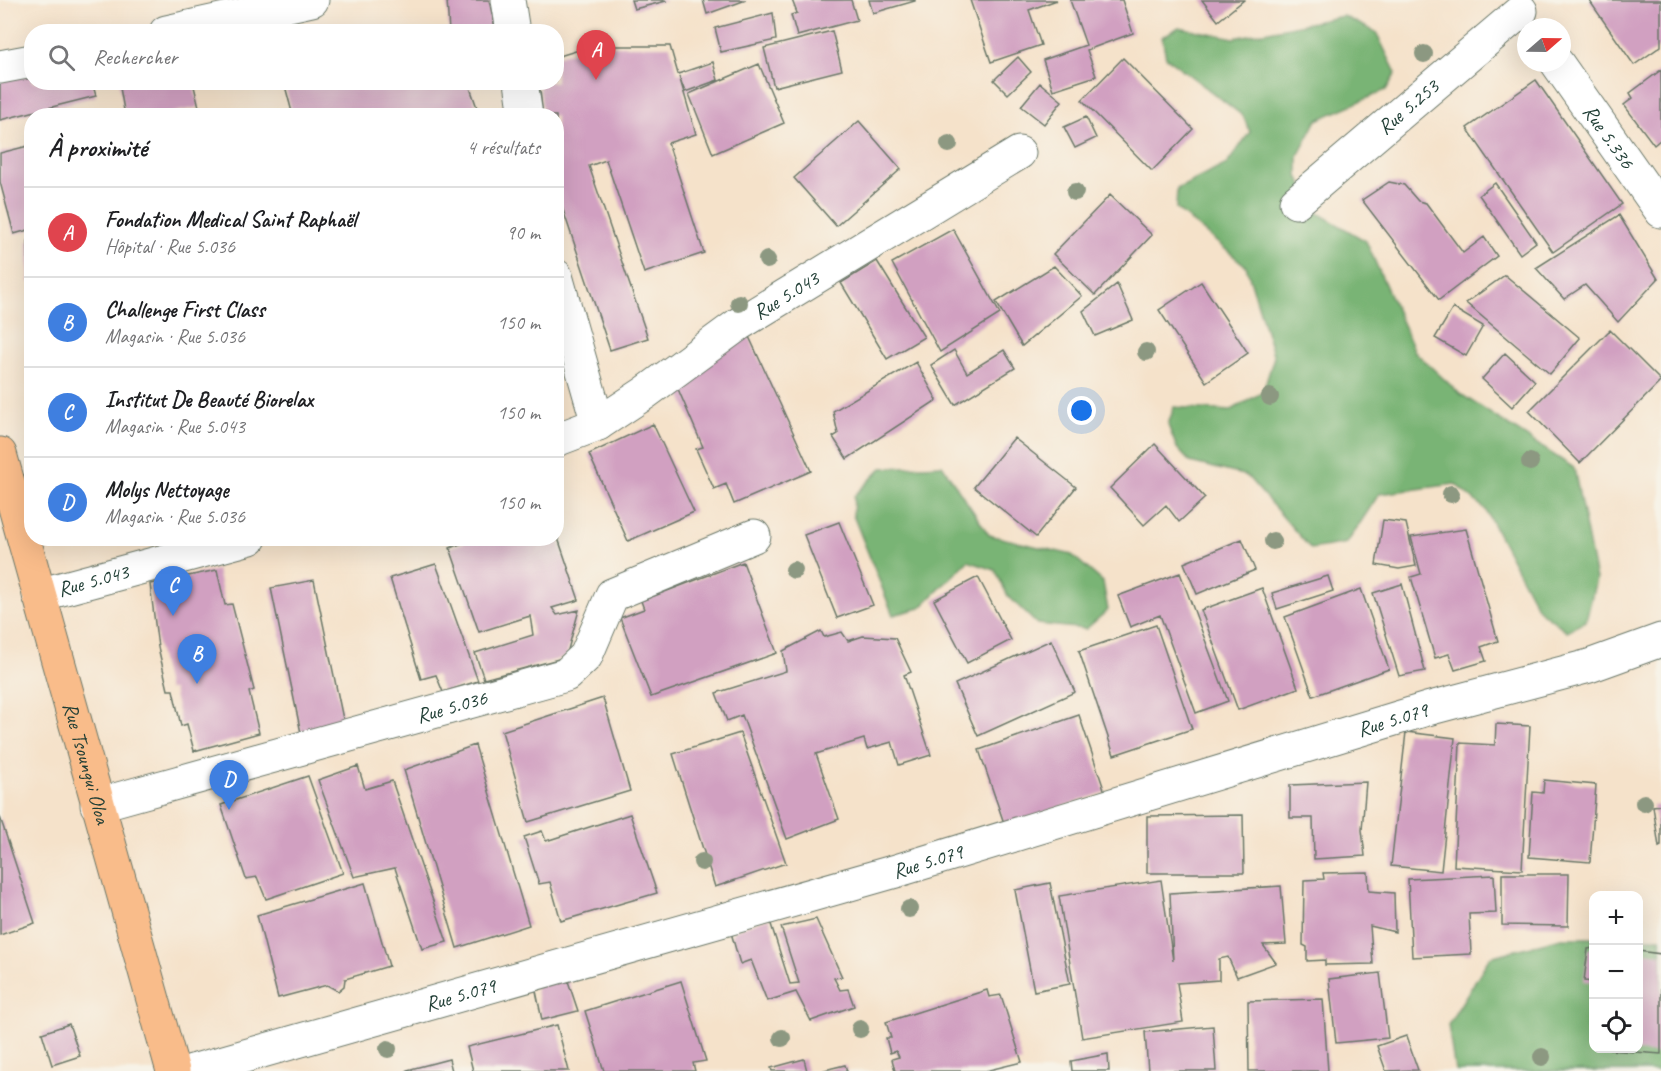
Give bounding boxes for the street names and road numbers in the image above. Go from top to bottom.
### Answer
street label: Rue 5.253 [1372,73,1445,140]
street label: Rue 5.336 [1577,100,1640,174]
street label: Rue 5.043 [748,265,825,325]
street label: Rue 5.043 [55,558,133,602]
street label: Rue 5.036 [413,684,490,729]
street label: Rue 5.079 [1354,696,1432,743]
street label: Rue Tsoungui Oloa [57,699,116,828]
street label: Rue 5.079 [889,838,968,884]
street label: Rue 5.079 [422,972,500,1017]

